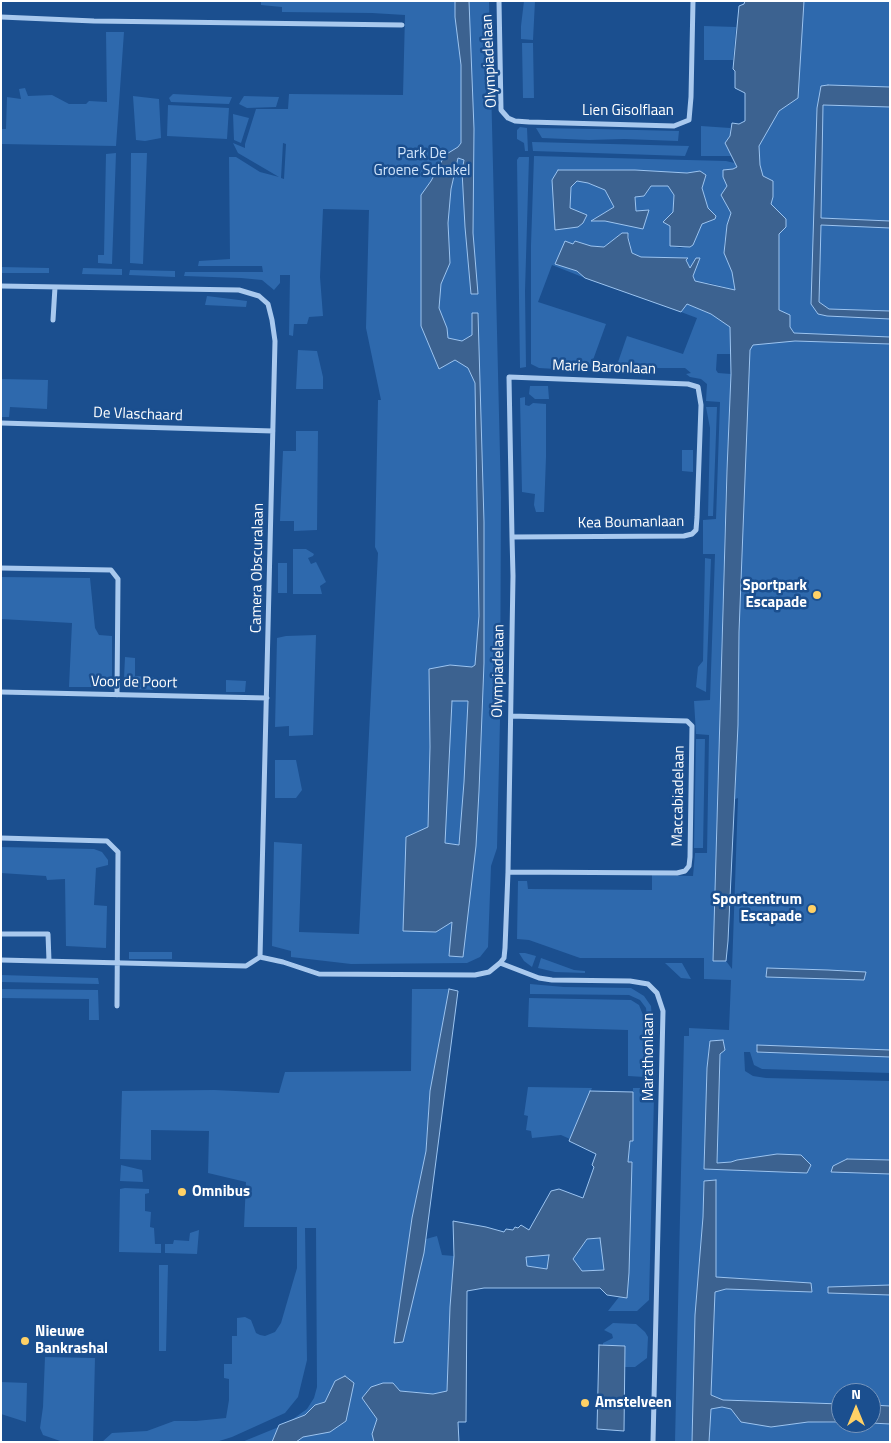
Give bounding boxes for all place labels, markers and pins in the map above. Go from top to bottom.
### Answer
place label: Sportpark Escapade [743,577,807,612]
marker: Sportpark Escapade [811,589,823,601]
place label: Sportcentrum Escapade [712,891,802,926]
marker: Sportcentrum Escapade [806,903,818,915]
place label: Omnibus [192,1183,250,1201]
marker: Omnibus [176,1186,188,1198]
place label: Nieuwe Bankrashal [35,1323,108,1358]
marker: Nieuwe Bankrashal [19,1335,31,1347]
place label: Amstelveen [595,1394,672,1412]
marker: Amstelveen [579,1397,591,1409]

